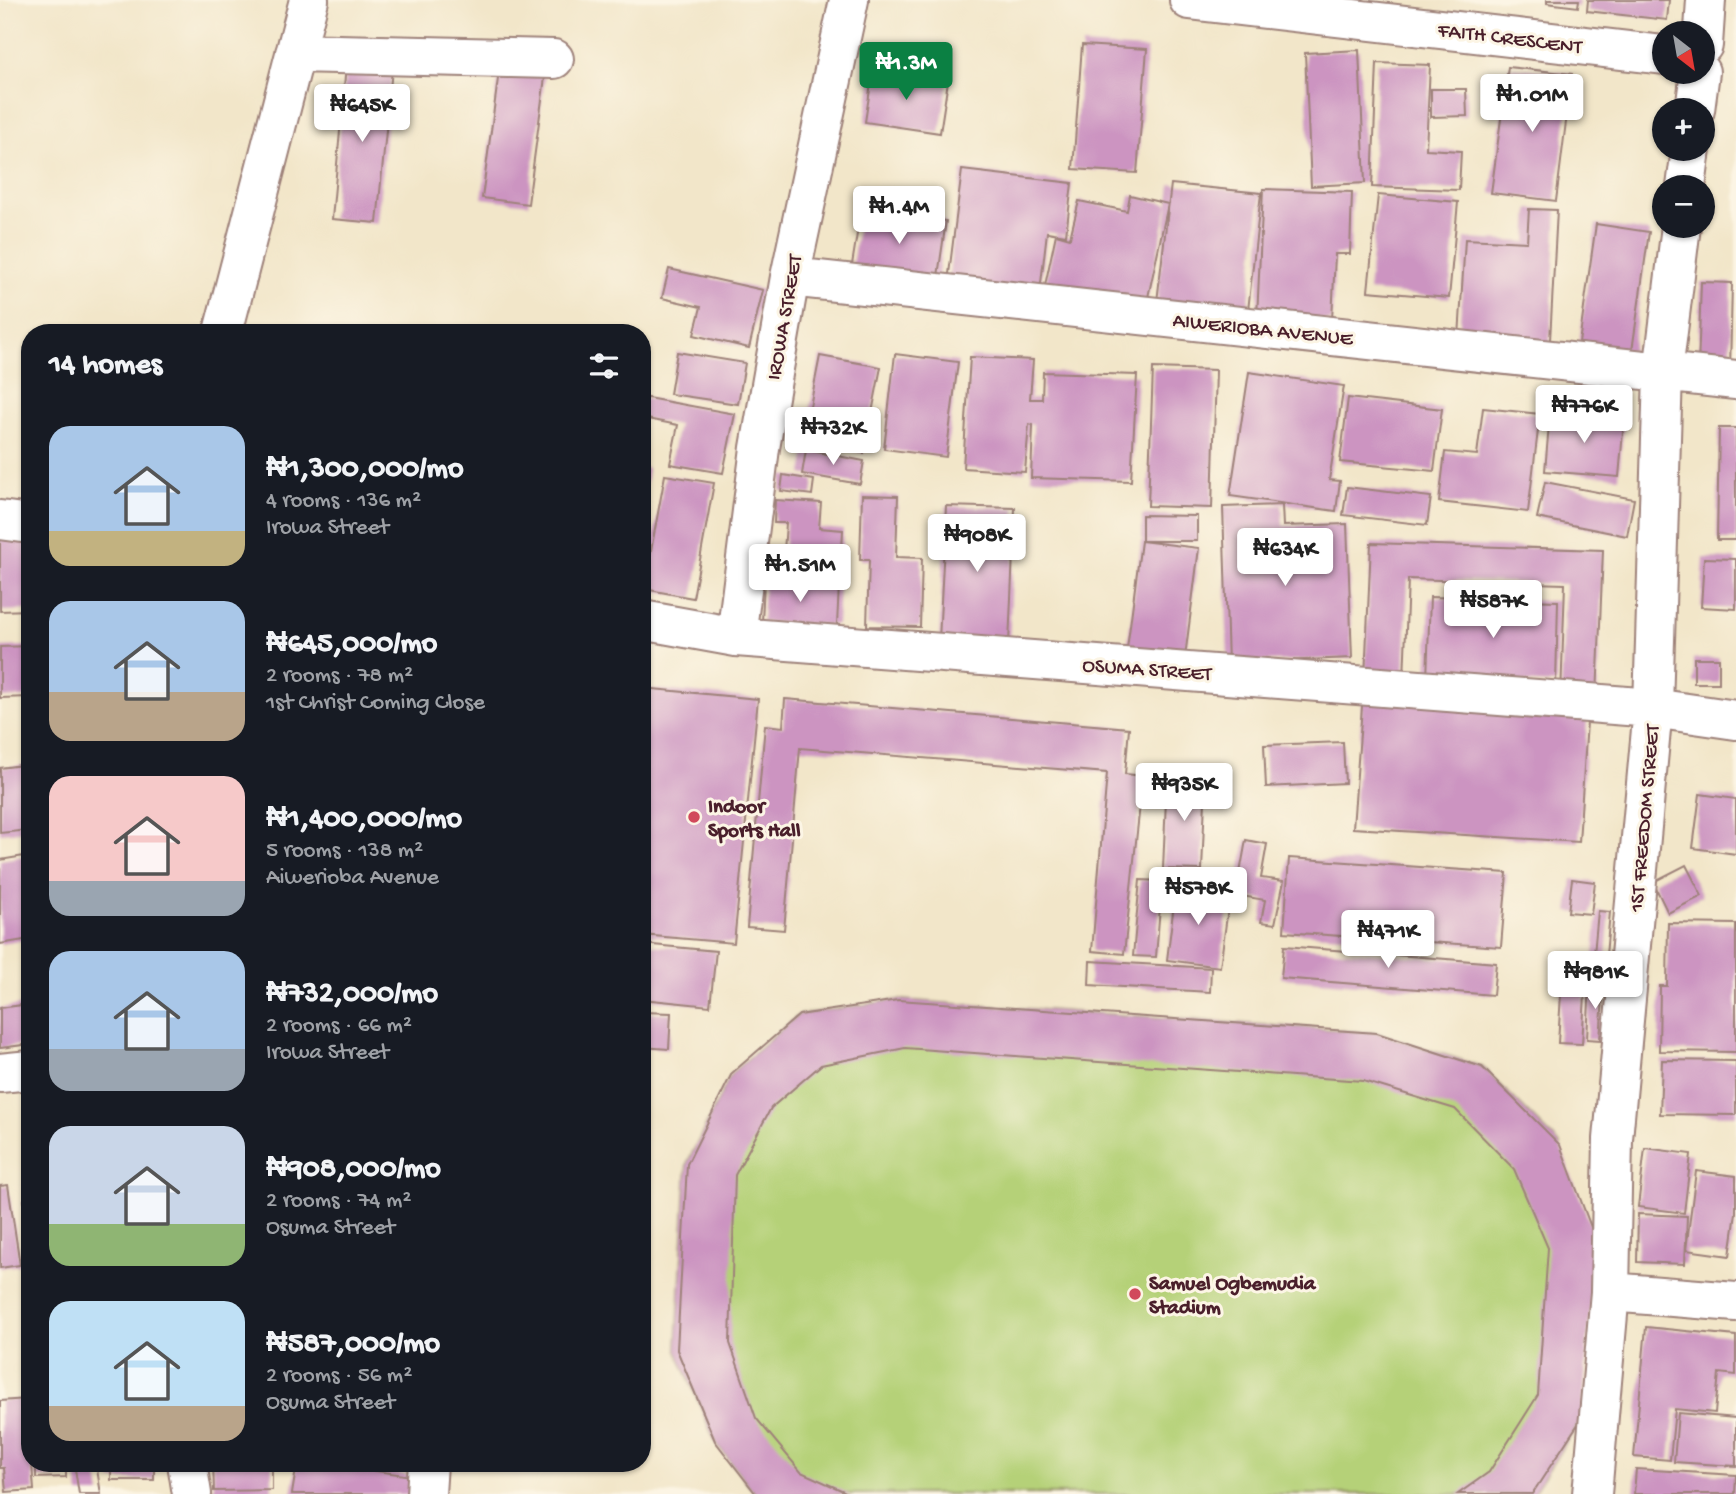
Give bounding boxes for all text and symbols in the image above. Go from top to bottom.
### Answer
street label: FAITH CRESCENT [1435,19,1584,62]
north arrow [1652,21,1715,84]
map controls [1652,21,1715,238]
pin: ₦1.3M [857,42,955,102]
text: ₦1.3M [875,51,937,78]
pin: ₦1.01M [1475,74,1589,134]
text: ₦1.01M [1496,83,1568,110]
pin: ₦645K [313,85,411,144]
text: ₦645K [330,93,394,120]
button: + [1652,98,1715,161]
button: − [1652,175,1715,238]
pin: ₦1.4M [850,187,948,246]
text: ₦1.4M [869,195,929,222]
street label: IROWA STREET [763,252,810,382]
street label: AIWERIOBA AVENUE [1171,310,1355,353]
icon: filters [585,347,623,385]
text: 14 homes [49,349,162,384]
pin: ₦776K [1535,386,1633,445]
text: ₦776K [1552,394,1616,421]
pin: ₦732K [784,407,882,467]
text: ₦732K [801,416,865,443]
text: ₦1,300,000/mo [266,453,463,488]
icon: home [105,454,189,538]
text: 4 rooms · 136 m² [266,488,421,515]
pin: ₦908K [928,514,1026,574]
text: Irowa Street [266,515,389,542]
text: ₦908K [944,523,1010,550]
pin: ₦634K [1236,528,1334,588]
text: ₦634K [1253,537,1317,564]
pin: ₦1.51M [743,544,857,604]
text: ₦1.51M [765,553,835,580]
pin: ₦587K [1444,580,1542,640]
text: ₦587K [1460,589,1526,616]
text: ₦645,000/mo [266,628,437,663]
icon: home [105,629,189,713]
street label: OSUMA STREET [1081,655,1213,689]
text: 2 rooms · 78 m² [266,663,413,690]
text: 1st Christ Coming Close [266,690,485,717]
street label: 1ST FREEDOM STREET [1626,723,1667,914]
pin: ₦935K [1135,764,1233,823]
text: ₦935K [1152,772,1216,799]
place label: Indoor Sports Hall [708,796,801,845]
text: ₦1,400,000/mo [266,803,462,838]
icon: home [105,804,189,888]
marker: Indoor Sports Hall [686,809,702,825]
text: 5 rooms · 138 m² [266,838,423,865]
text: Aiwerioba Avenue [266,865,439,892]
pin: ₦578K [1149,867,1247,927]
text: ₦578K [1165,876,1231,903]
pin: ₦471K [1339,911,1437,970]
text: ₦471K [1357,919,1419,946]
pin: ₦981K [1546,951,1644,1011]
text: ₦981K [1564,960,1626,987]
text: ₦732,000/mo [266,978,438,1013]
icon: home [105,979,189,1063]
text: 2 rooms · 66 m² [266,1013,412,1040]
text: Irowa Street [266,1040,389,1067]
text: ₦908,000/mo [266,1153,441,1188]
icon: home [105,1154,189,1238]
text: 2 rooms · 74 m² [266,1188,411,1215]
text: Osuma Street [266,1215,395,1242]
place label: Samuel Ogbemudia Stadium [1149,1273,1317,1322]
marker: Samuel Ogbemudia Stadium [1127,1286,1143,1302]
text: ₦587,000/mo [266,1328,440,1363]
icon: home [105,1329,189,1413]
text: 2 rooms · 56 m² [266,1363,412,1390]
text: Osuma Street [266,1390,395,1417]

